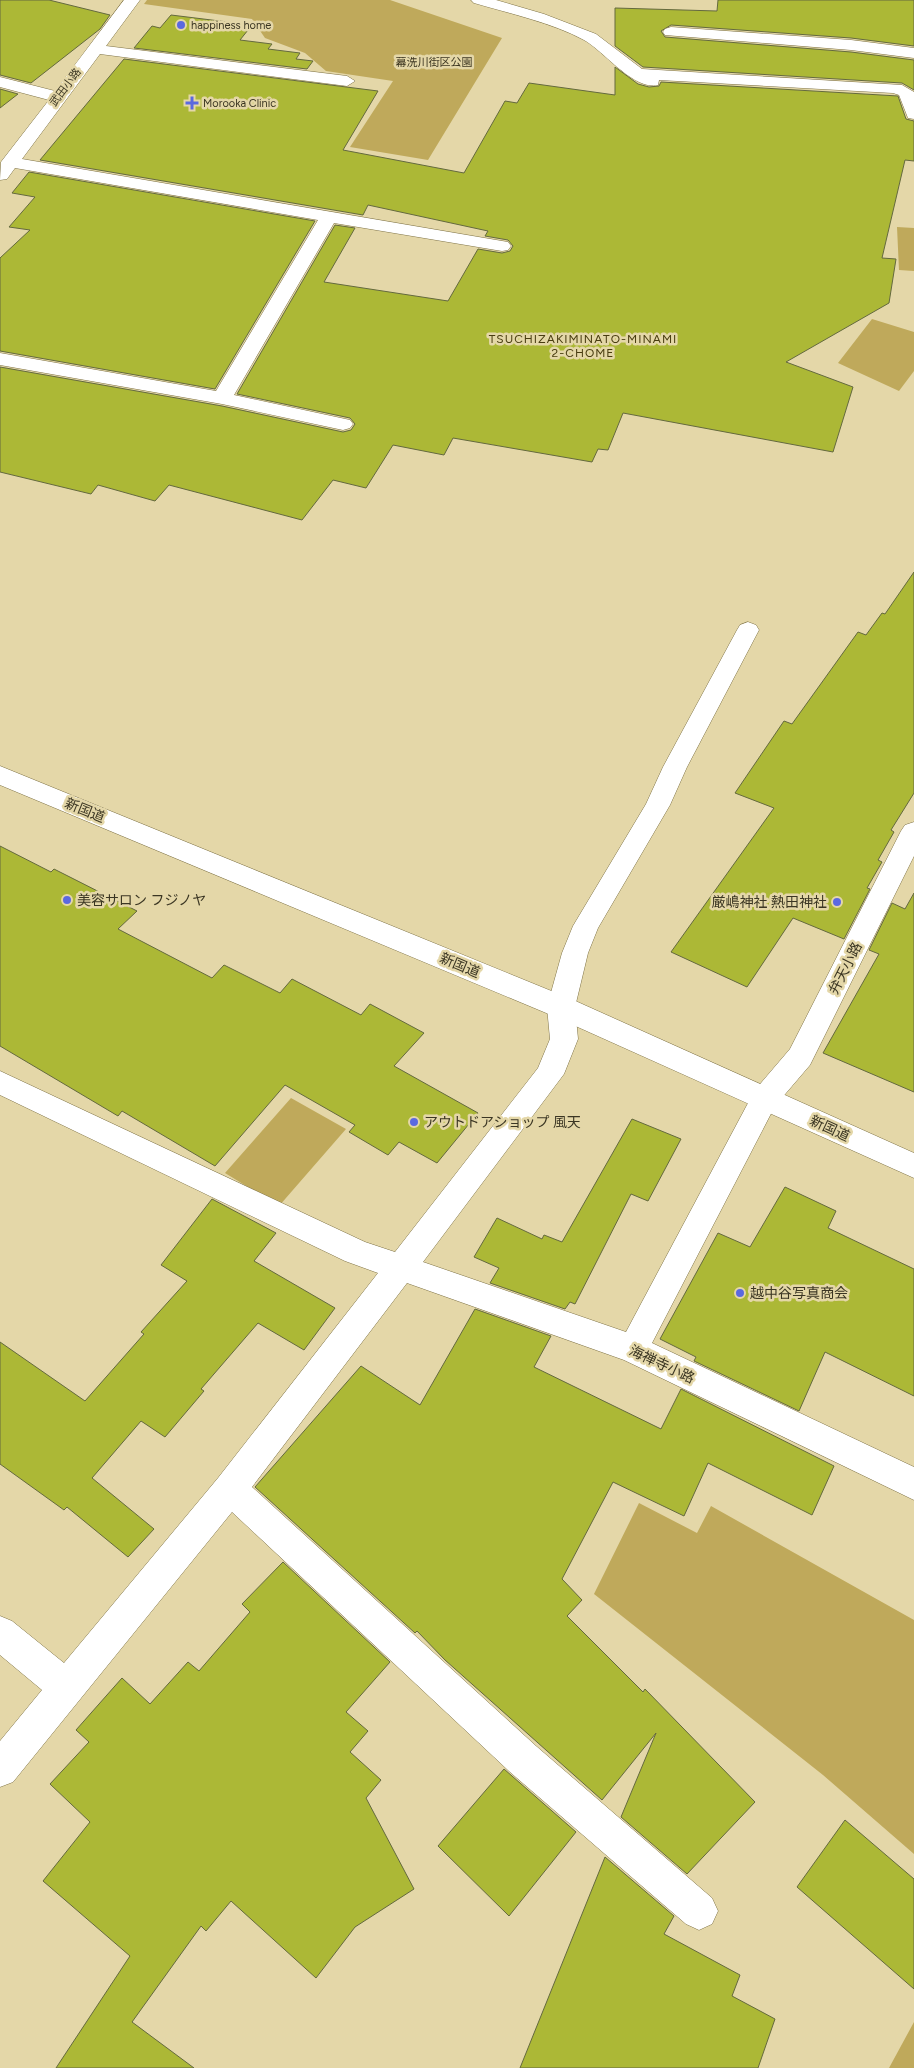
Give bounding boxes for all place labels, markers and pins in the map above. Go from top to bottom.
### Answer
marker: happiness home [175,19,187,31]
place label: happiness home [191,19,271,32]
marker: Morooka Clinic [185,96,199,110]
place label: Morooka Clinic [203,97,276,110]
place label: 美容サロン フジノヤ [77,892,206,909]
marker: 美容サロン フジノヤ [61,894,73,906]
place label: 厳嶋神社 熱田神社 [712,894,827,911]
marker: 厳嶋神社 熱田神社 [831,896,843,908]
place label: アウトドアショップ 風天 [424,1114,581,1131]
marker: アウトドアショップ 風天 [408,1116,420,1128]
place label: 越中谷写真商会 [750,1285,848,1302]
marker: 越中谷写真商会 [734,1287,746,1299]

